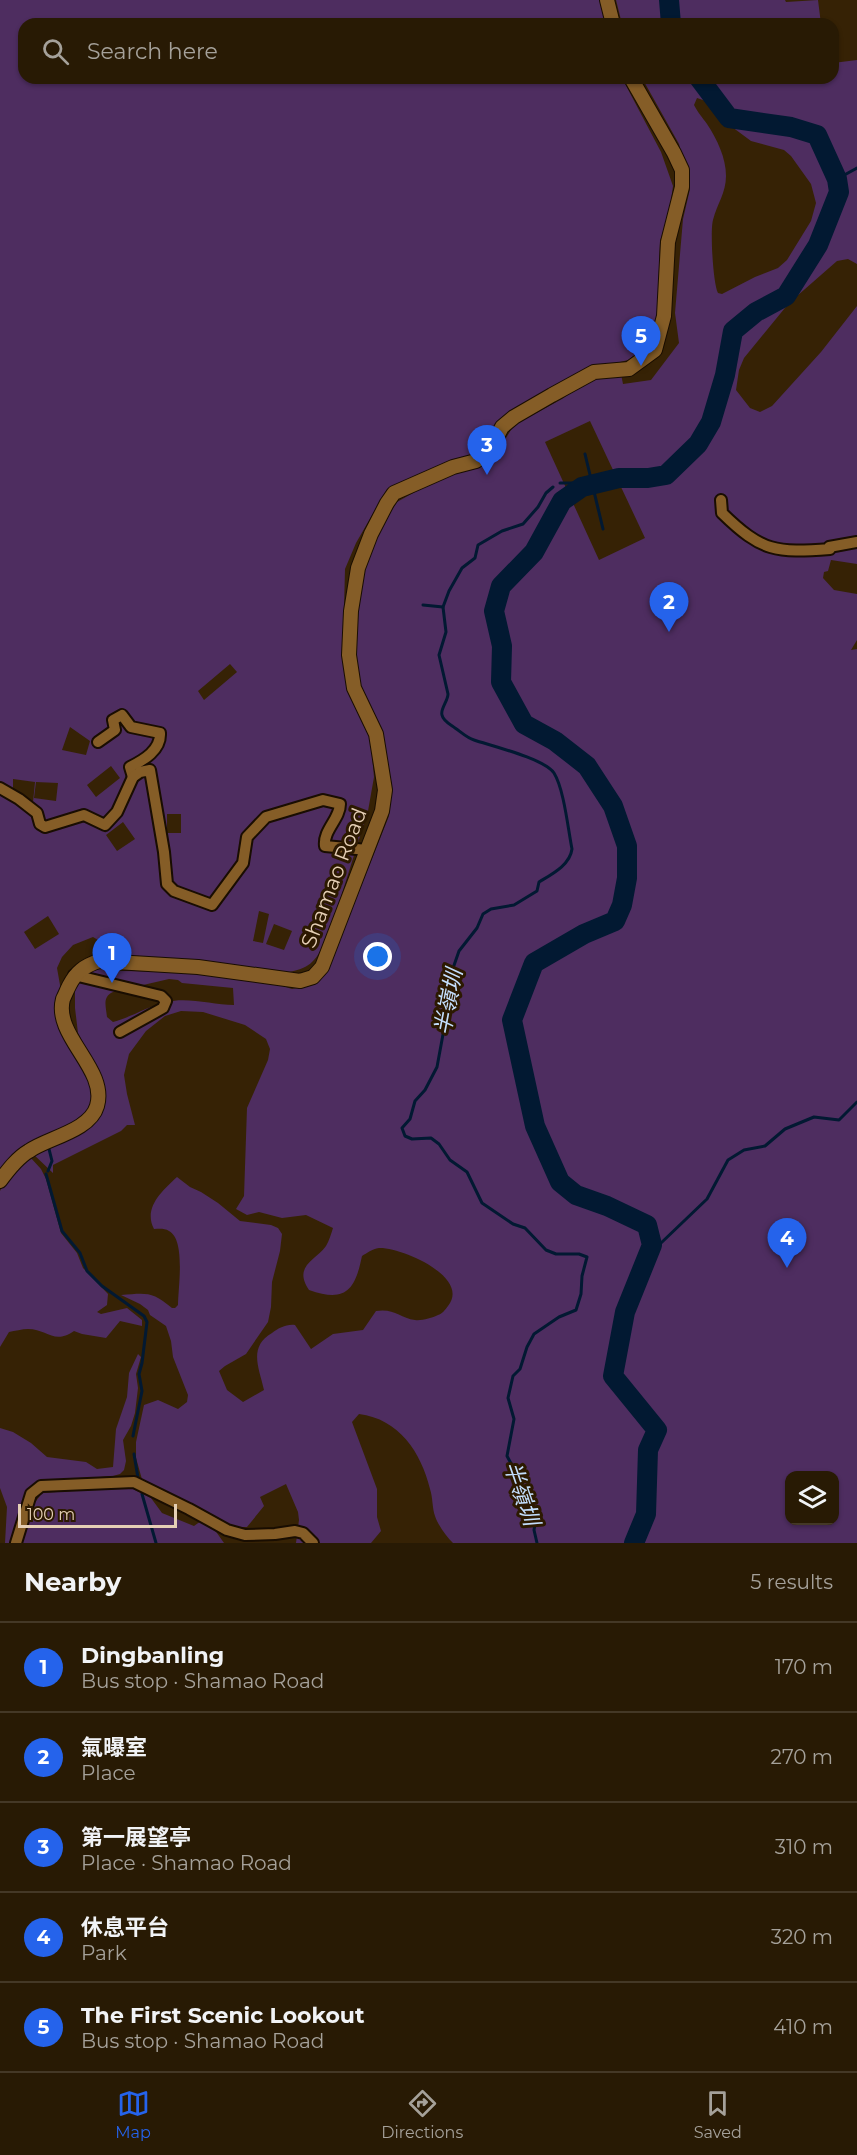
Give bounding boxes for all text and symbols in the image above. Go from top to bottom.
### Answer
search box [18,18,839,84]
icon: search [39,35,72,68]
text: Search here [87,38,218,65]
pin: 5 [622,316,660,366]
pin: 3 [468,426,506,475]
pin: 2 [650,582,688,632]
street label: Shamao Road [295,804,372,951]
pin: 1 [92,934,132,983]
your location [363,942,392,971]
water label: 半嶺圳 [429,964,469,1037]
pin: 4 [768,1218,806,1268]
water label: 半嶺圳 [498,1458,546,1532]
map controls [785,1471,839,1525]
button: layers [785,1471,839,1525]
scale bar [18,1501,177,1528]
text: 100 m [27,1505,75,1524]
text: Nearby [24,1566,121,1598]
text: 5 results [750,1570,833,1594]
text: Dingbanling [81,1642,224,1669]
text: 1 [40,1655,47,1679]
text: 170 m [775,1655,833,1679]
text: Bus stop · Shamao Road [81,1669,324,1693]
text: 氣曝室 [81,1734,147,1761]
text: 2 [38,1745,49,1769]
text: 270 m [771,1745,833,1769]
text: Place [81,1761,136,1785]
text: 第一展望亭 [81,1824,191,1851]
text: 3 [38,1835,49,1859]
text: 310 m [775,1835,833,1859]
text: Place · Shamao Road [81,1851,292,1875]
text: 休息平台 [81,1914,169,1941]
text: 4 [37,1925,50,1949]
text: 320 m [771,1925,833,1949]
text: Park [81,1941,127,1965]
text: The First Scenic Lookout [81,2002,364,2029]
text: 5 [38,2015,49,2039]
text: 410 m [773,2015,833,2039]
text: Bus stop · Shamao Road [81,2029,324,2053]
tab: Map [115,2087,151,2142]
tab: Directions [381,2087,463,2142]
tab: Saved [694,2087,742,2142]

